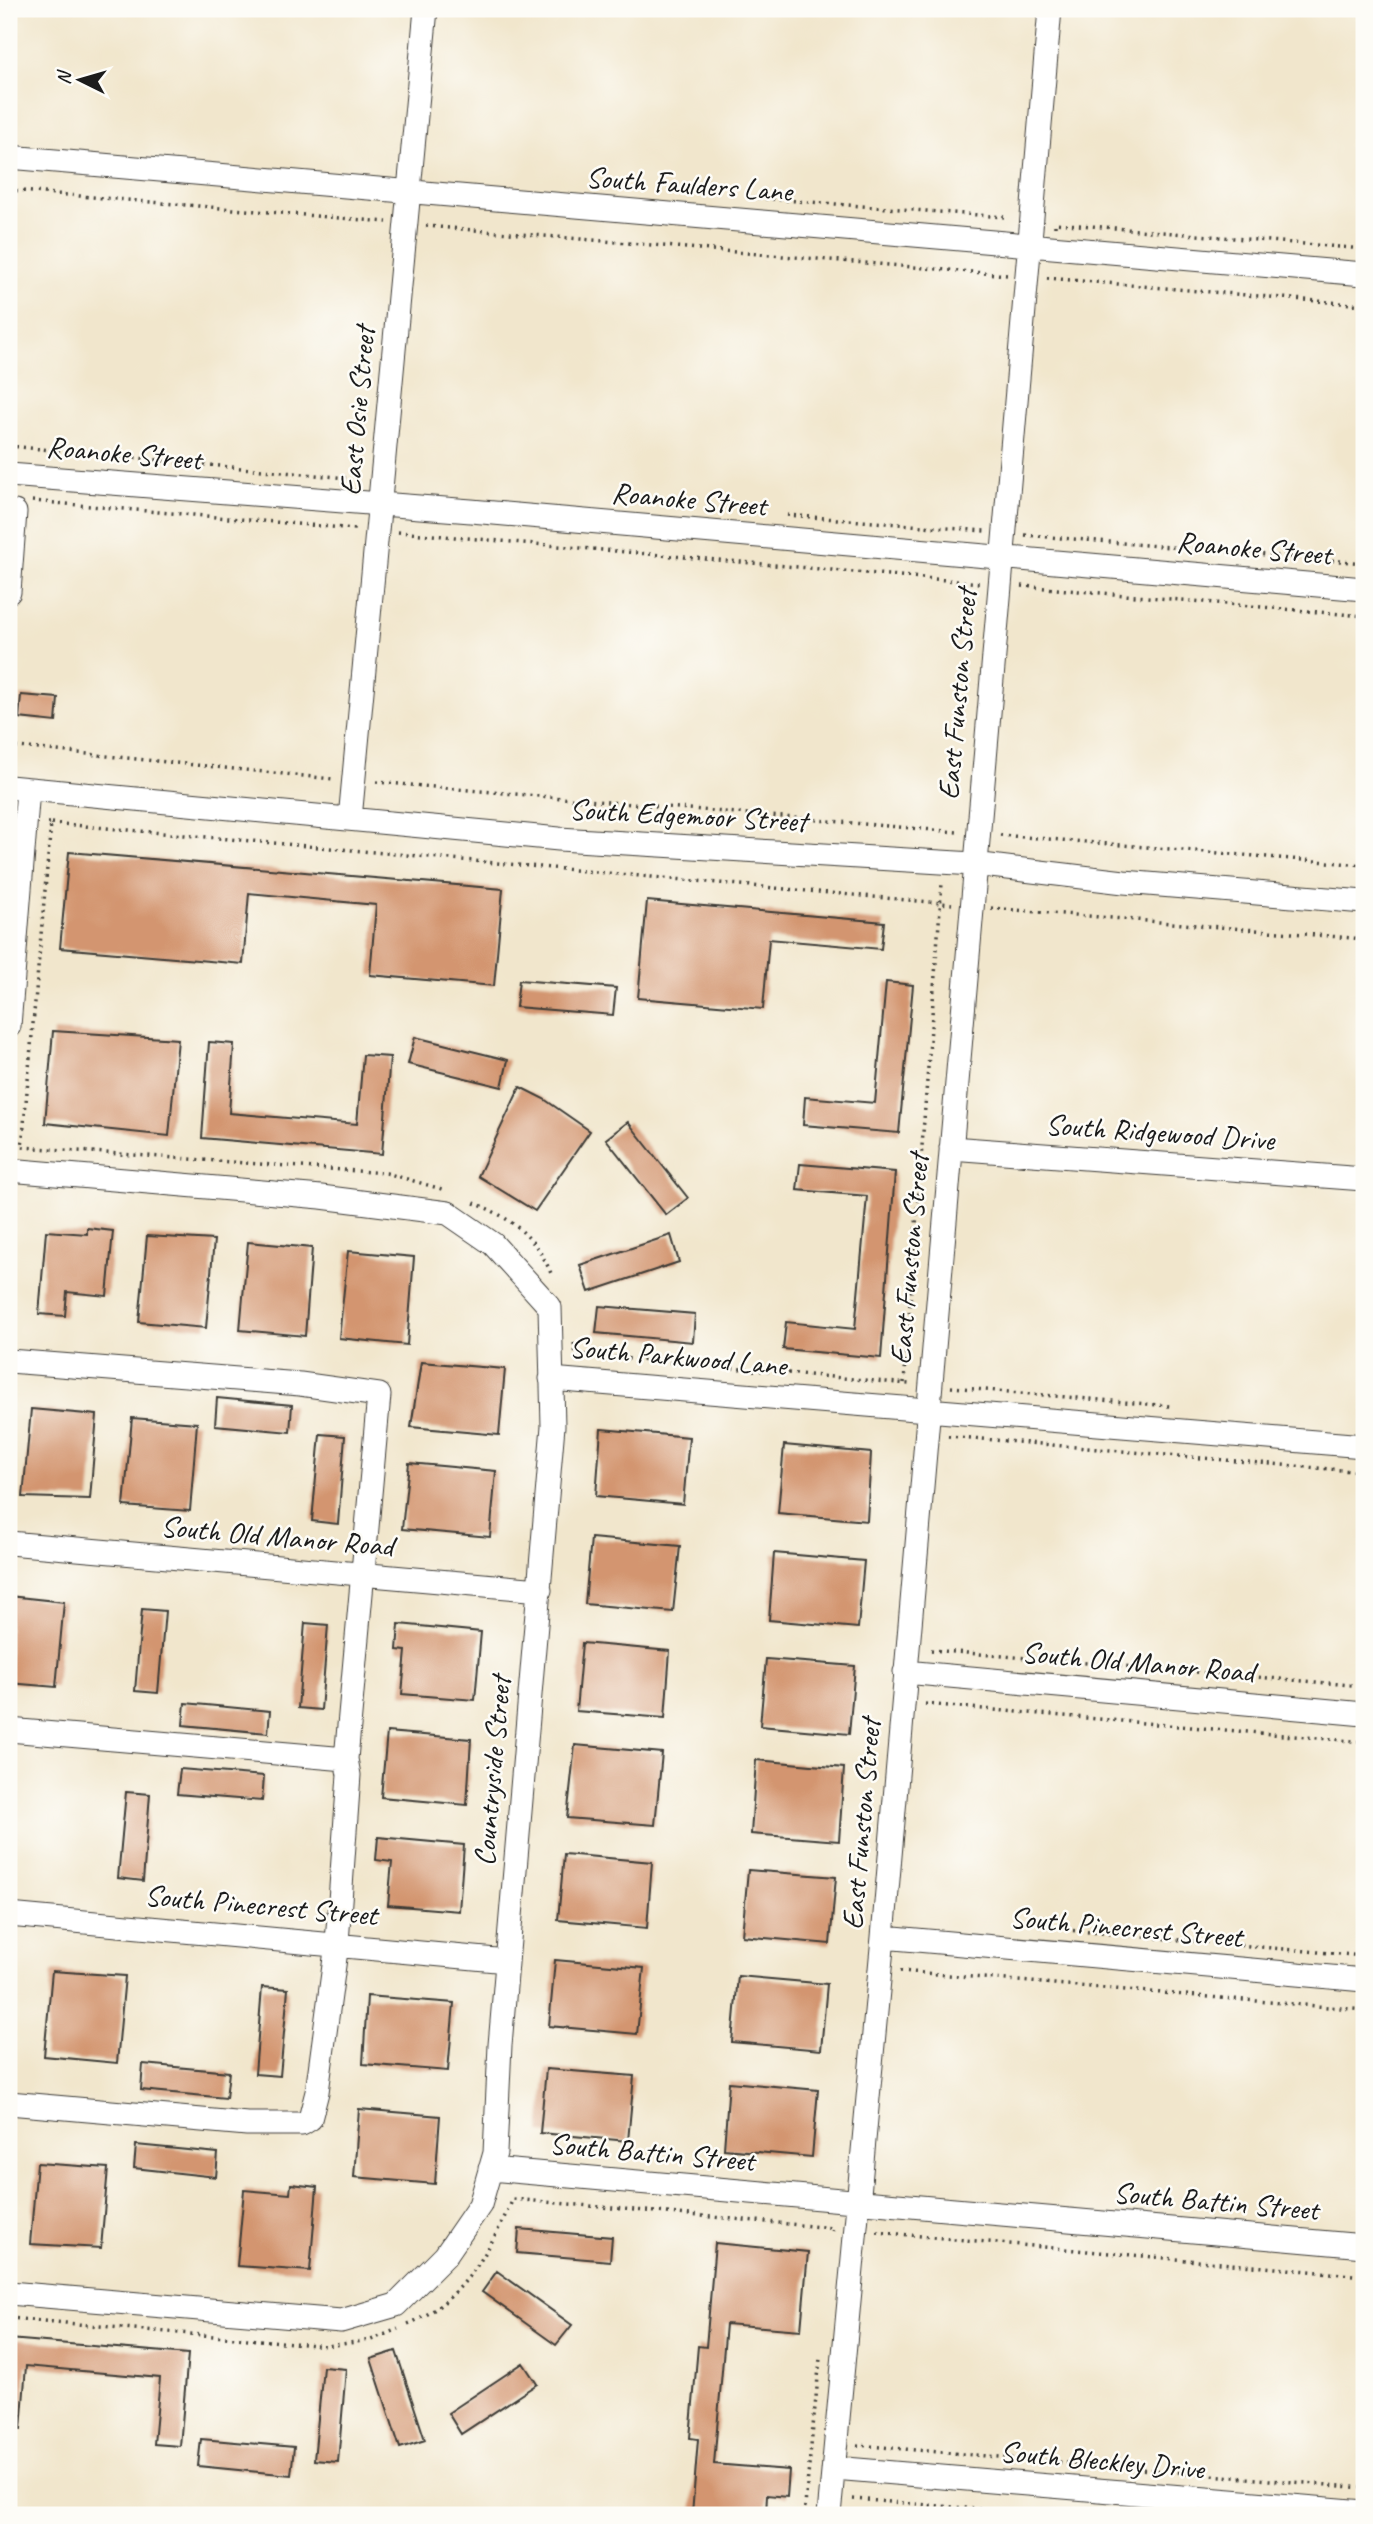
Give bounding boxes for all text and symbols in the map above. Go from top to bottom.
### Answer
north arrow [46,46,116,116]
text: N [52,68,77,86]
street label: South Faulders Lane [585,158,796,210]
street label: East Osie Street [331,321,384,497]
street label: Roanoke Street [45,427,206,479]
street label: Roanoke Street [610,473,771,525]
street label: Roanoke Street [1175,522,1336,574]
street label: East Funston Street [929,583,985,801]
street label: South Edgemoor Street [568,790,812,840]
street label: South Ridgewood Drive [1044,1105,1278,1159]
street label: East Funston Street [881,1148,937,1366]
street label: South Parkwood Lane [568,1328,790,1385]
street label: South Old Manor Road [159,1507,399,1565]
street label: South Old Manor Road [1020,1633,1260,1691]
street label: Countryside Street [465,1671,520,1867]
street label: East Funston Street [833,1713,889,1931]
street label: South Pinecrest Street [143,1876,382,1934]
street label: South Pinecrest Street [1008,1898,1247,1956]
street label: South Battin Street [548,2124,759,2180]
street label: South Battin Street [1112,2173,1323,2229]
street label: South Bleckley Drive [999,2432,1208,2488]

